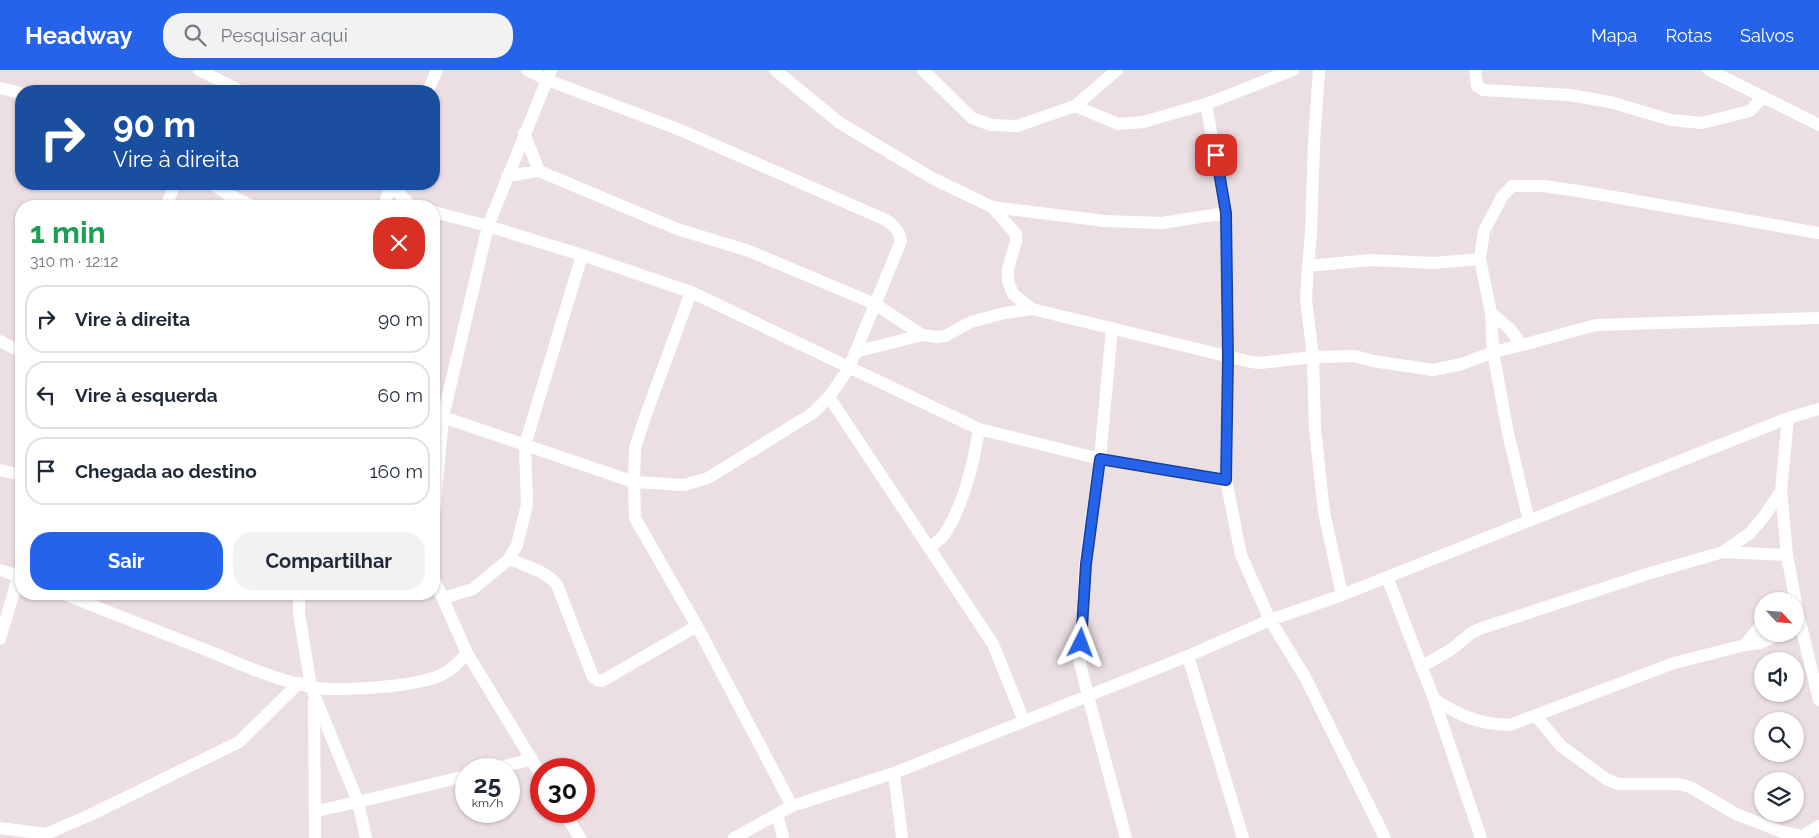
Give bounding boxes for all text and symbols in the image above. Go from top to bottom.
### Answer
search box [163,13,513,58]
text: Headway [25,21,133,50]
icon: search [181,21,209,49]
text: Pesquisar aqui [221,24,348,46]
text: Mapa [1591,25,1637,46]
text: Rotas [1665,25,1712,46]
text: Salvos [1740,25,1794,46]
text: 90 m [113,104,196,145]
icon: right [30,105,95,170]
pin [1195,134,1237,176]
icon: arrive [1202,141,1230,169]
text: Vire à direita [113,146,239,172]
text: 1 min [30,215,106,250]
button: close [373,217,425,269]
text: 310 m · 12:12 [30,252,119,271]
icon: right [32,305,60,333]
text: Vire à direita [75,308,190,330]
text: 90 m [378,308,423,330]
icon: left [32,381,60,409]
text: Vire à esquerda [75,384,218,406]
text: 60 m [378,384,423,406]
icon: arrive [32,457,60,485]
text: Chegada ao destino [75,460,257,482]
text: 160 m [369,460,423,482]
button: Sair [30,532,223,590]
button: Compartilhar [233,532,425,590]
north arrow [1754,592,1804,642]
map controls [1754,592,1804,822]
position arrow [1054,616,1106,668]
button: sound [1754,652,1804,702]
button: search [1754,712,1804,762]
speed limit sign: 30 [530,758,595,823]
text: 25 [474,769,501,799]
button: layers [1754,772,1804,822]
text: km/h [472,796,503,810]

